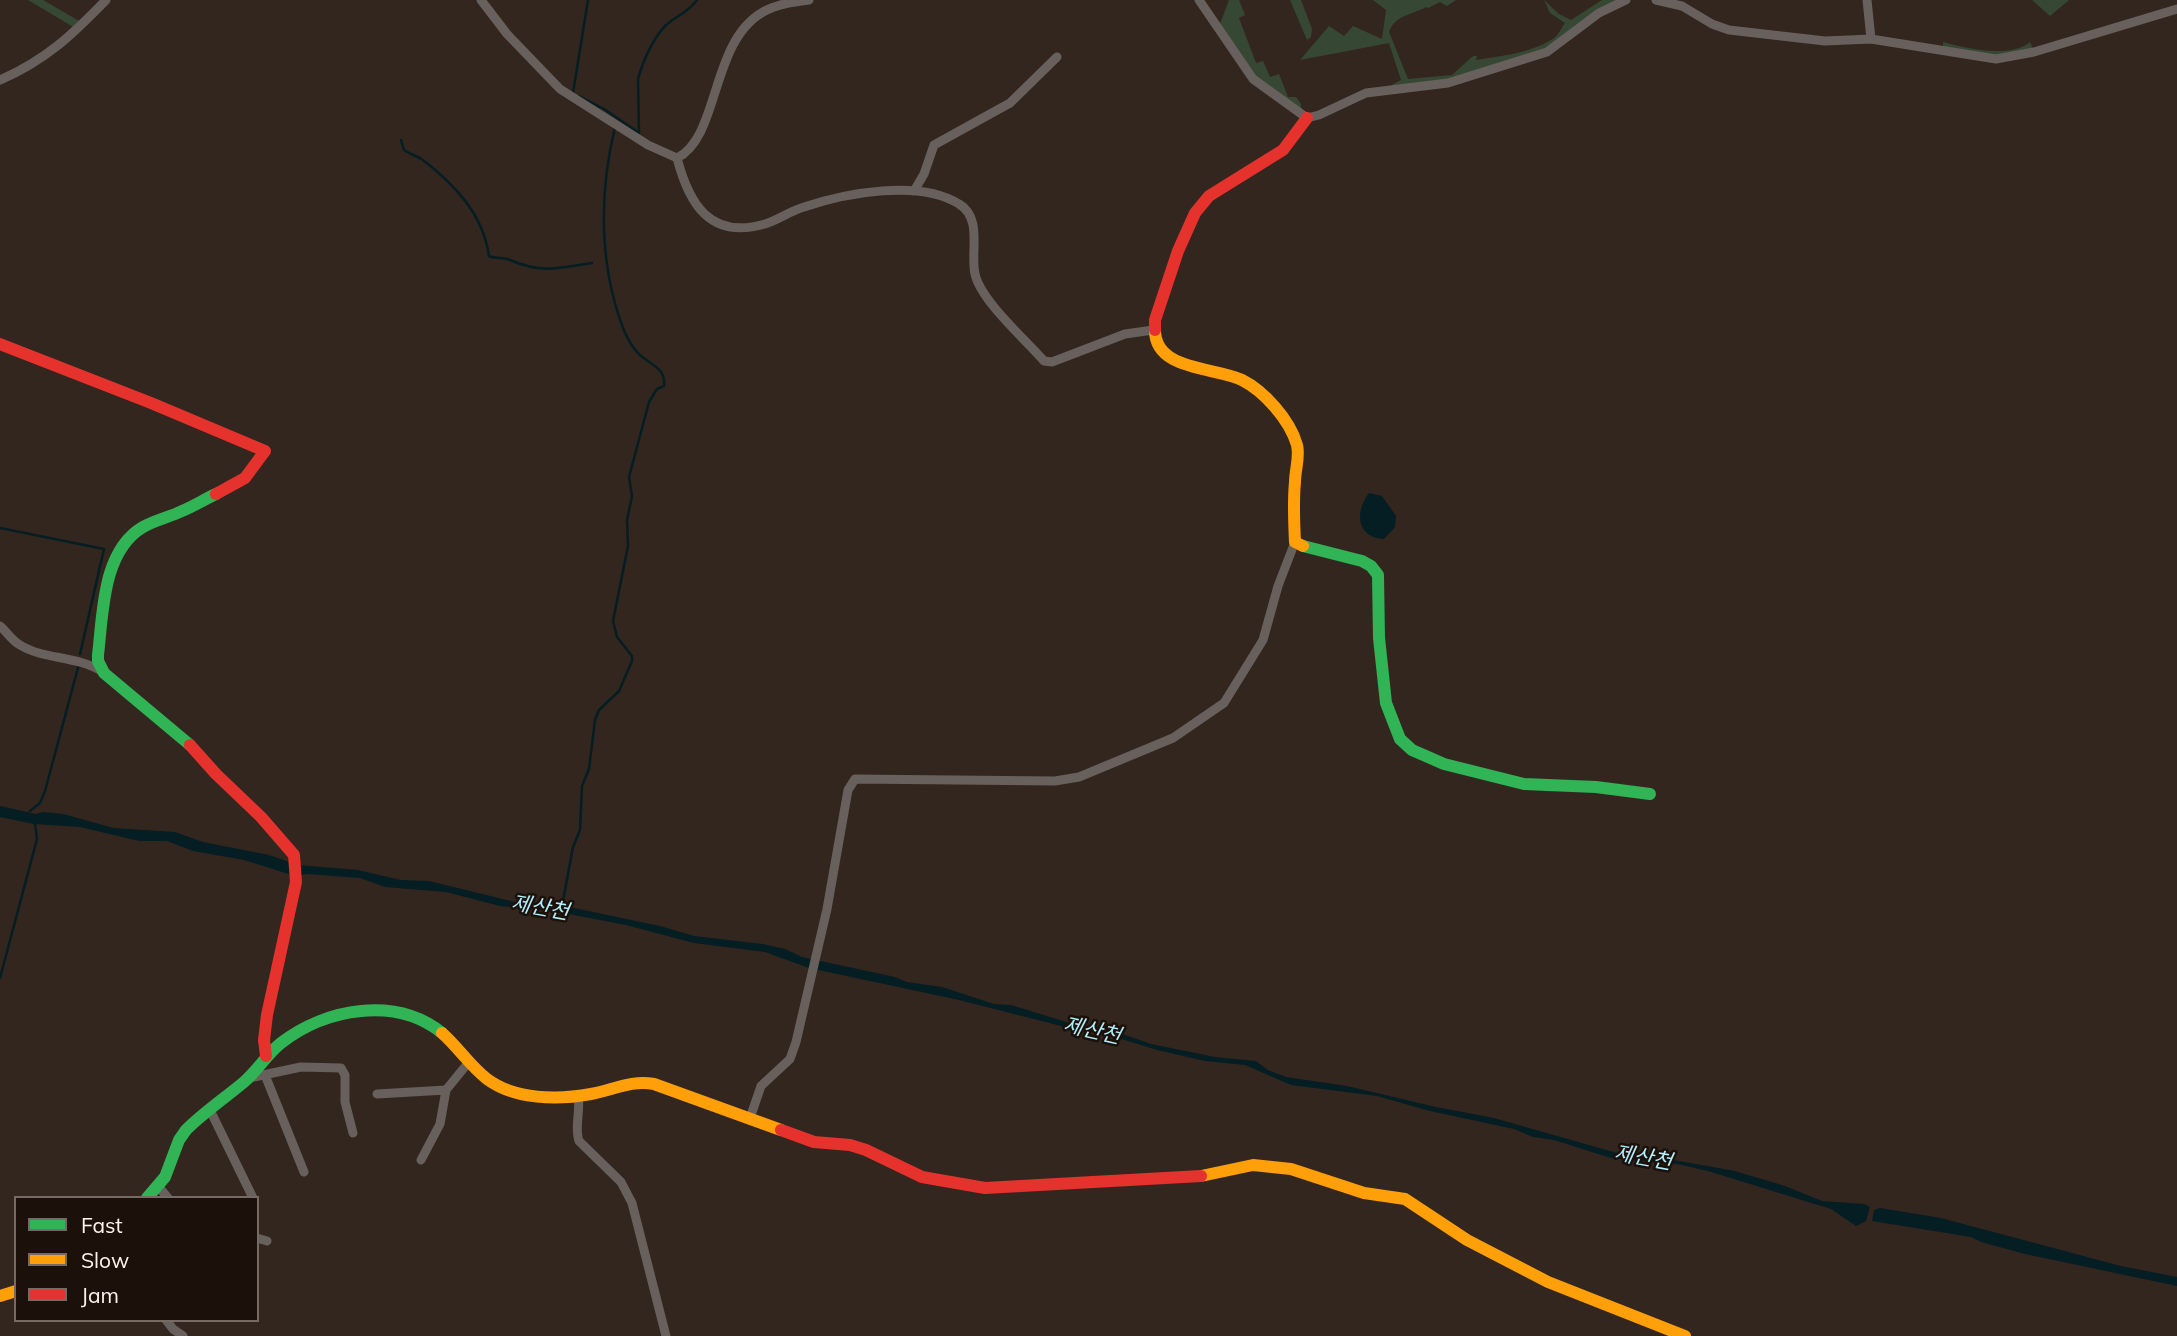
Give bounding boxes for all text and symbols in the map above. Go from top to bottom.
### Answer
water label: 제산천 [509,891,571,925]
water label: 제산천 [1061,1012,1123,1050]
water label: 제산천 [1612,1141,1674,1175]
legend [14,1196,259,1322]
text: Fast [81,1212,123,1238]
text: Slow [81,1247,129,1273]
text: Jam [81,1282,119,1308]

